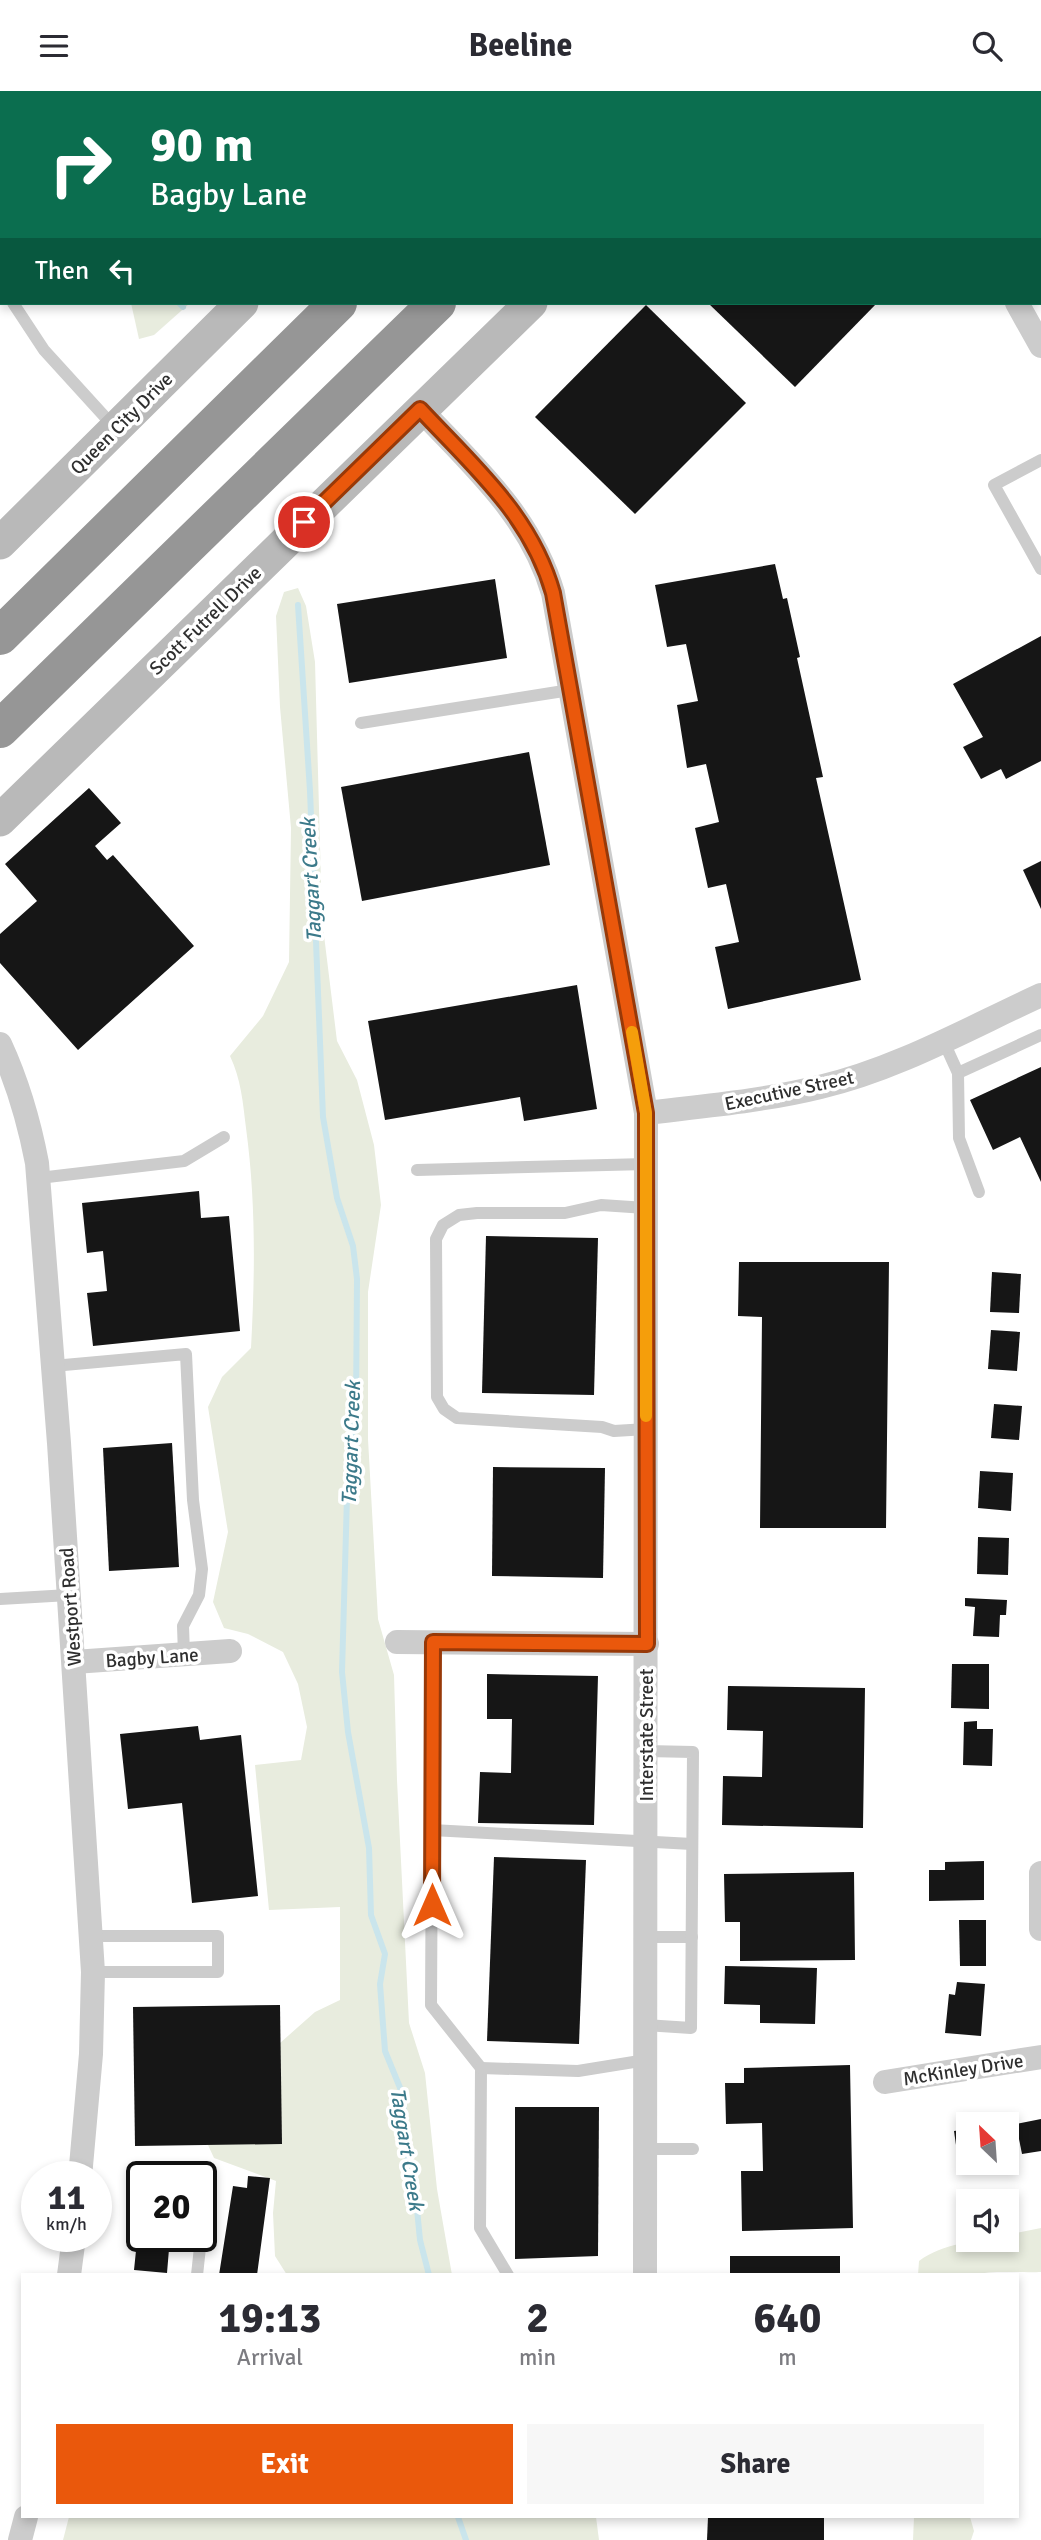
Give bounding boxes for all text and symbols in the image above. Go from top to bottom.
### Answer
text: Beeline [469,26,572,65]
icon: menu [35,27,73,65]
icon: search [968,27,1006,65]
text: 90 m [150,115,253,175]
icon: right [35,119,126,210]
text: Bagby Lane [150,175,307,214]
icon: left [103,252,141,290]
text: Then [35,255,89,287]
street label: Queen City Drive [65,367,178,480]
pin [274,492,334,552]
icon: arrive [285,503,323,541]
street label: Scott Futrell Drive [145,561,267,680]
water label: Taggart Creek [295,815,327,943]
street label: Executive Street [722,1066,856,1116]
water label: Taggart Creek [336,1378,366,1505]
street label: Westport Road [55,1547,87,1667]
street label: Bagby Lane [105,1643,199,1673]
street label: Interstate Street [635,1668,659,1801]
position arrow [395,1868,469,1942]
street label: McKinley Drive [901,2049,1025,2091]
water label: Taggart Creek [384,2086,430,2215]
north arrow [956,2112,1018,2175]
map controls [956,2112,1019,2252]
speed limit sign: 20 [126,2161,217,2252]
text: 11 [48,2176,85,2219]
button: sound [956,2189,1019,2252]
text: km/h [46,2213,87,2235]
text: 19:13 [218,2293,322,2344]
text: 2 [526,2293,549,2344]
text: 640 [753,2293,822,2344]
text: Arrival [237,2343,303,2372]
text: min [519,2343,556,2372]
text: m [778,2343,797,2372]
button: Exit [56,2424,513,2504]
button: Share [527,2424,984,2504]

